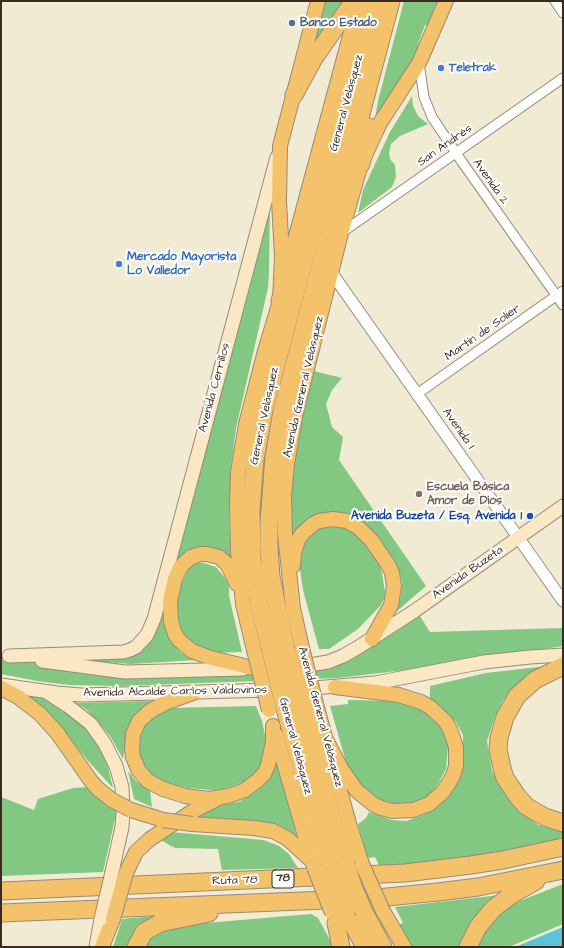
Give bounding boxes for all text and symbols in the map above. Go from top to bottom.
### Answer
place label: Banco Estado [300,16,377,30]
marker: Banco Estado [287,18,297,28]
street label: General Velásquez [327,53,367,153]
place label: Teletrak [449,61,496,75]
marker: Teletrak [436,63,446,73]
street label: San Andrés [415,122,475,170]
street label: Avenida 2 [469,157,511,207]
place label: Mercado Mayorista Lo Valledor [127,250,236,278]
marker: Mercado Mayorista Lo Valledor [114,259,124,269]
street label: Martín de Solier [442,302,524,364]
street label: Avenida General Velásquez [281,315,327,459]
street label: Avenida Cerrillos [196,342,234,434]
street label: General Velásquez [248,366,282,466]
street label: Avenida 1 [439,406,477,452]
place label: Escuela Básica Amor de Dios [427,480,509,508]
marker: Escuela Básica Amor de Dios [414,489,424,499]
place label: Avenida Buzeta / Esq. Avenida 1 [351,509,522,523]
marker: Avenida Buzeta / Esq. Avenida 1 [525,511,535,521]
street label: Avenida Buzeta [430,543,506,603]
street label: Avenida General Velásquez [294,645,346,789]
street label: Avenida Alcalde Carlos Valdovinos [83,683,267,701]
street label: General Velásquez [275,696,315,796]
road number: 78 [272,870,294,888]
street label: Ruta 78 [212,873,258,889]

